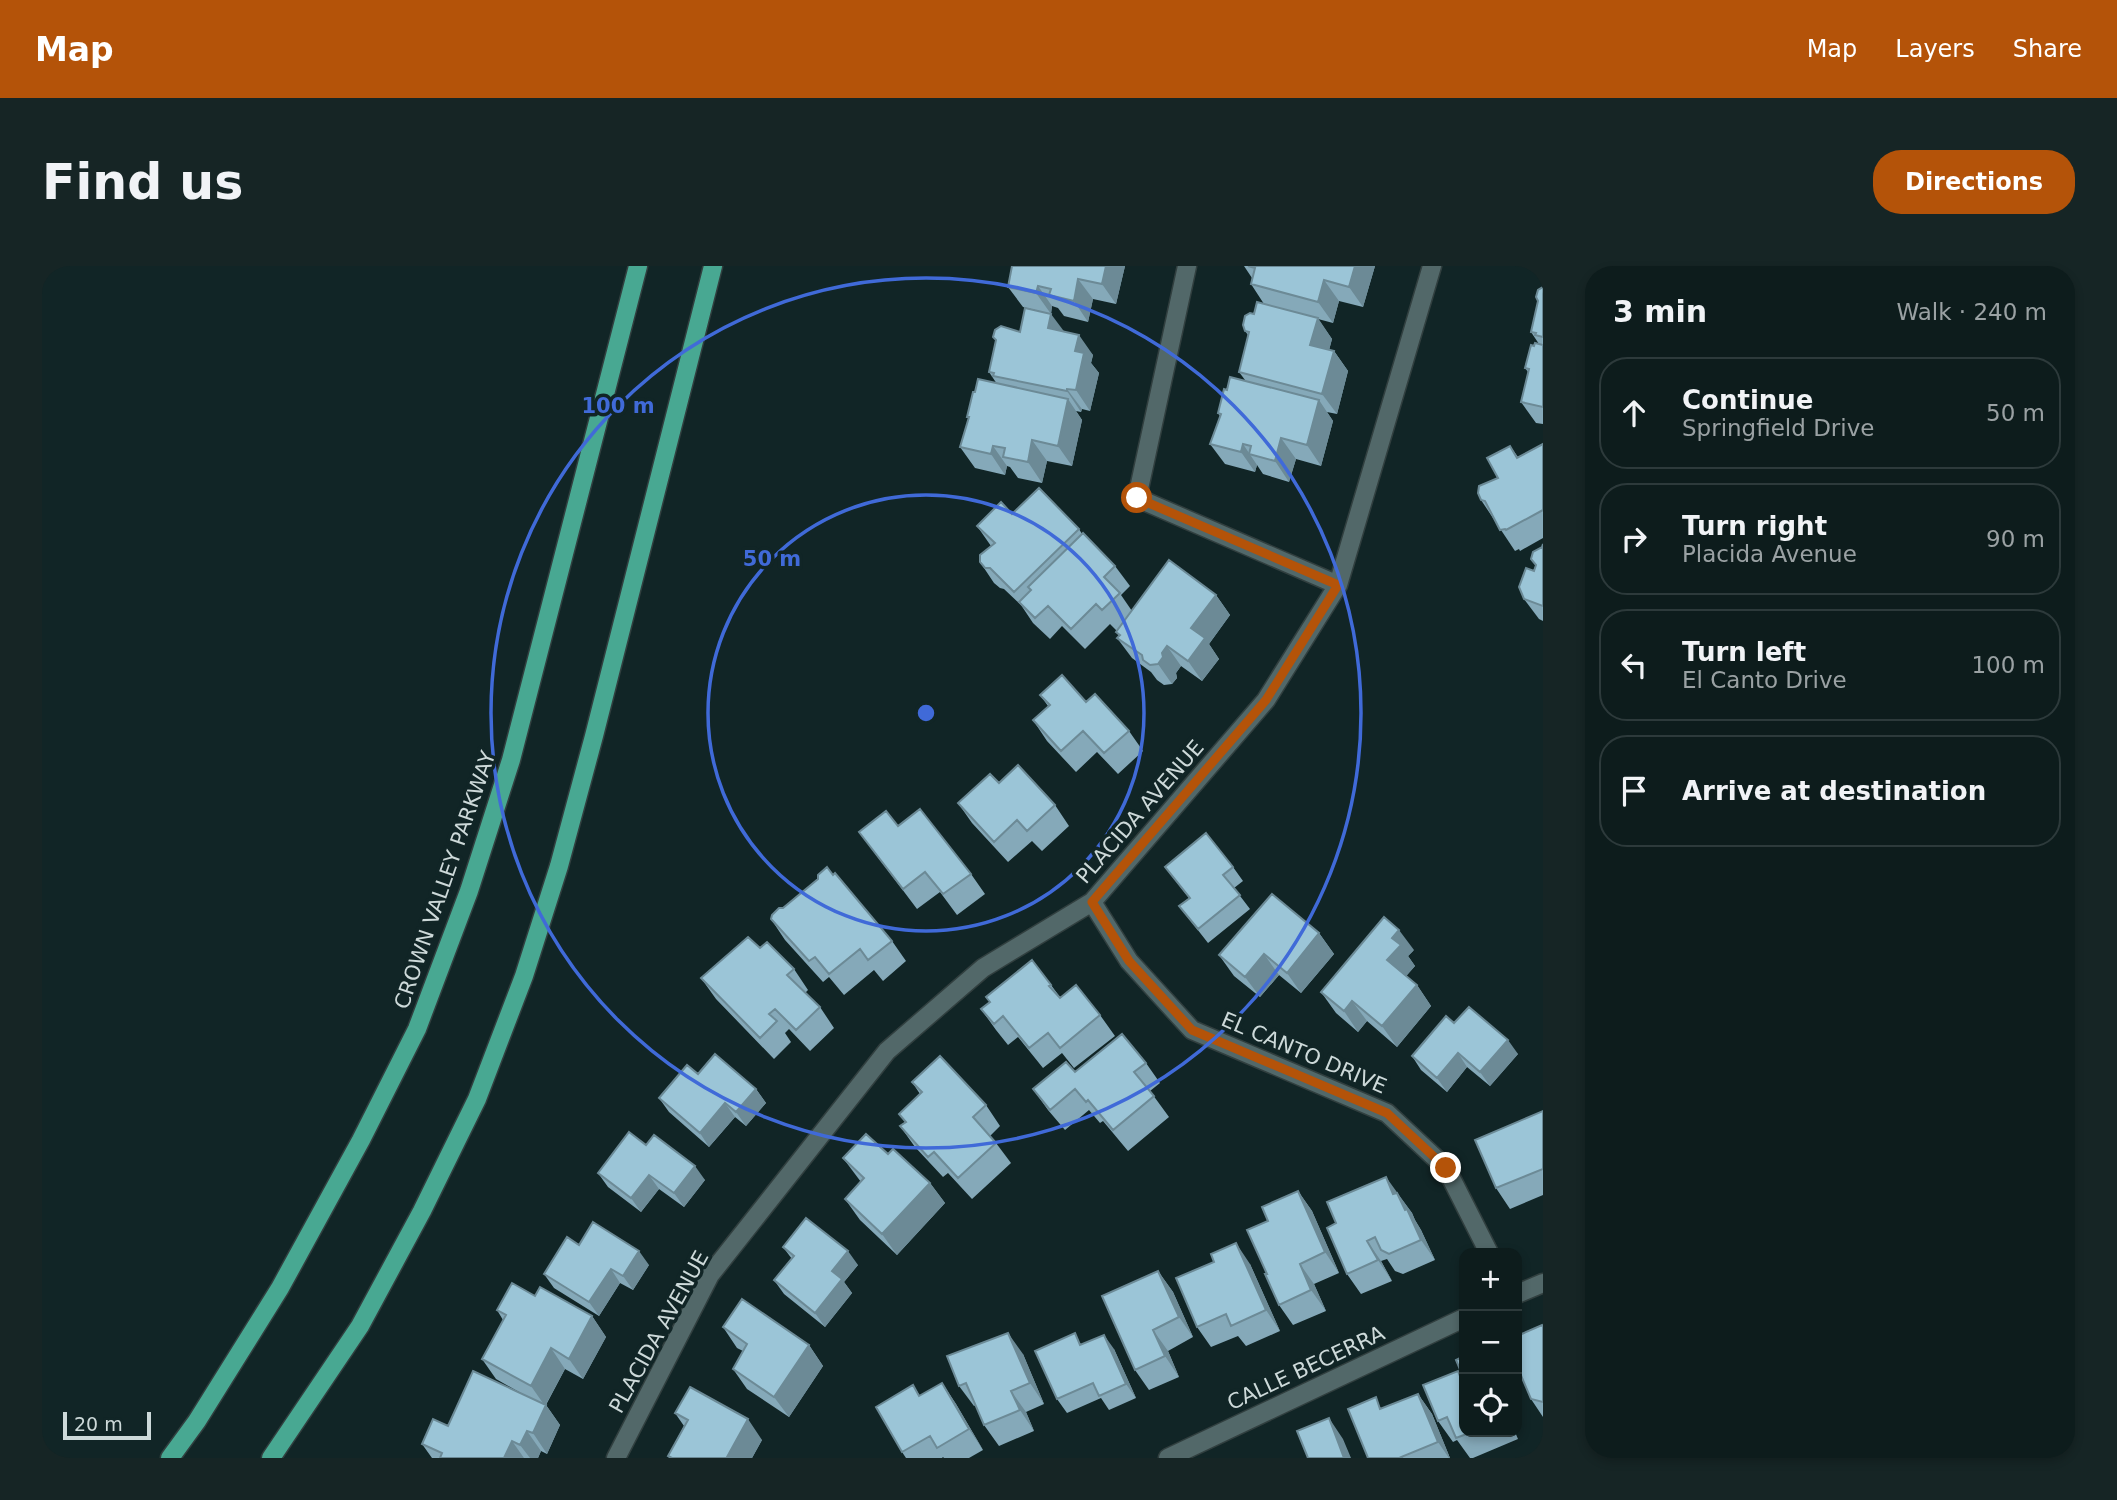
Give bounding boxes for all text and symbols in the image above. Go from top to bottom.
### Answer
text: Map [35,30,114,69]
text: Map [1807,35,1857,63]
text: Layers [1895,35,1975,63]
text: Share [2013,35,2082,63]
button: Directions [1873,150,2075,214]
text: Find us [42,154,243,211]
text: 3 min [1613,294,1707,329]
text: Walk · 240 m [1896,299,2047,325]
text: Continue [1682,385,1813,415]
text: 100 m [581,394,655,418]
icon: ahead [1615,394,1653,432]
text: 50 m [1986,400,2045,426]
text: Springfield Drive [1682,415,1874,441]
route start [1121,482,1152,513]
text: Turn right [1682,511,1827,541]
icon: right [1615,520,1653,558]
text: 90 m [1986,526,2045,552]
text: Placida Avenue [1682,541,1857,567]
text: 50 m [743,547,801,571]
text: Turn left [1682,637,1806,667]
icon: left [1615,646,1653,684]
text: 100 m [1971,652,2045,678]
text: El Canto Drive [1682,667,1847,693]
centre of rings [914,701,938,725]
street label: PLACIDA AVENUE [1071,736,1209,888]
street label: CROWN VALLEY PARKWAY [390,748,501,1012]
icon: arrive [1615,772,1653,810]
text: Arrive at destination [1682,776,1986,806]
street label: EL CANTO DRIVE [1218,1007,1390,1099]
route end [1430,1152,1461,1183]
street label: PLACIDA AVENUE [604,1247,714,1417]
map controls [1459,1248,1522,1437]
button: + [1459,1248,1522,1311]
button: − [1459,1311,1522,1374]
street label: CALLE BECERRA [1224,1321,1389,1415]
button: locate [1459,1374,1522,1437]
scale bar [63,1409,150,1441]
text: 20 m [74,1413,123,1435]

